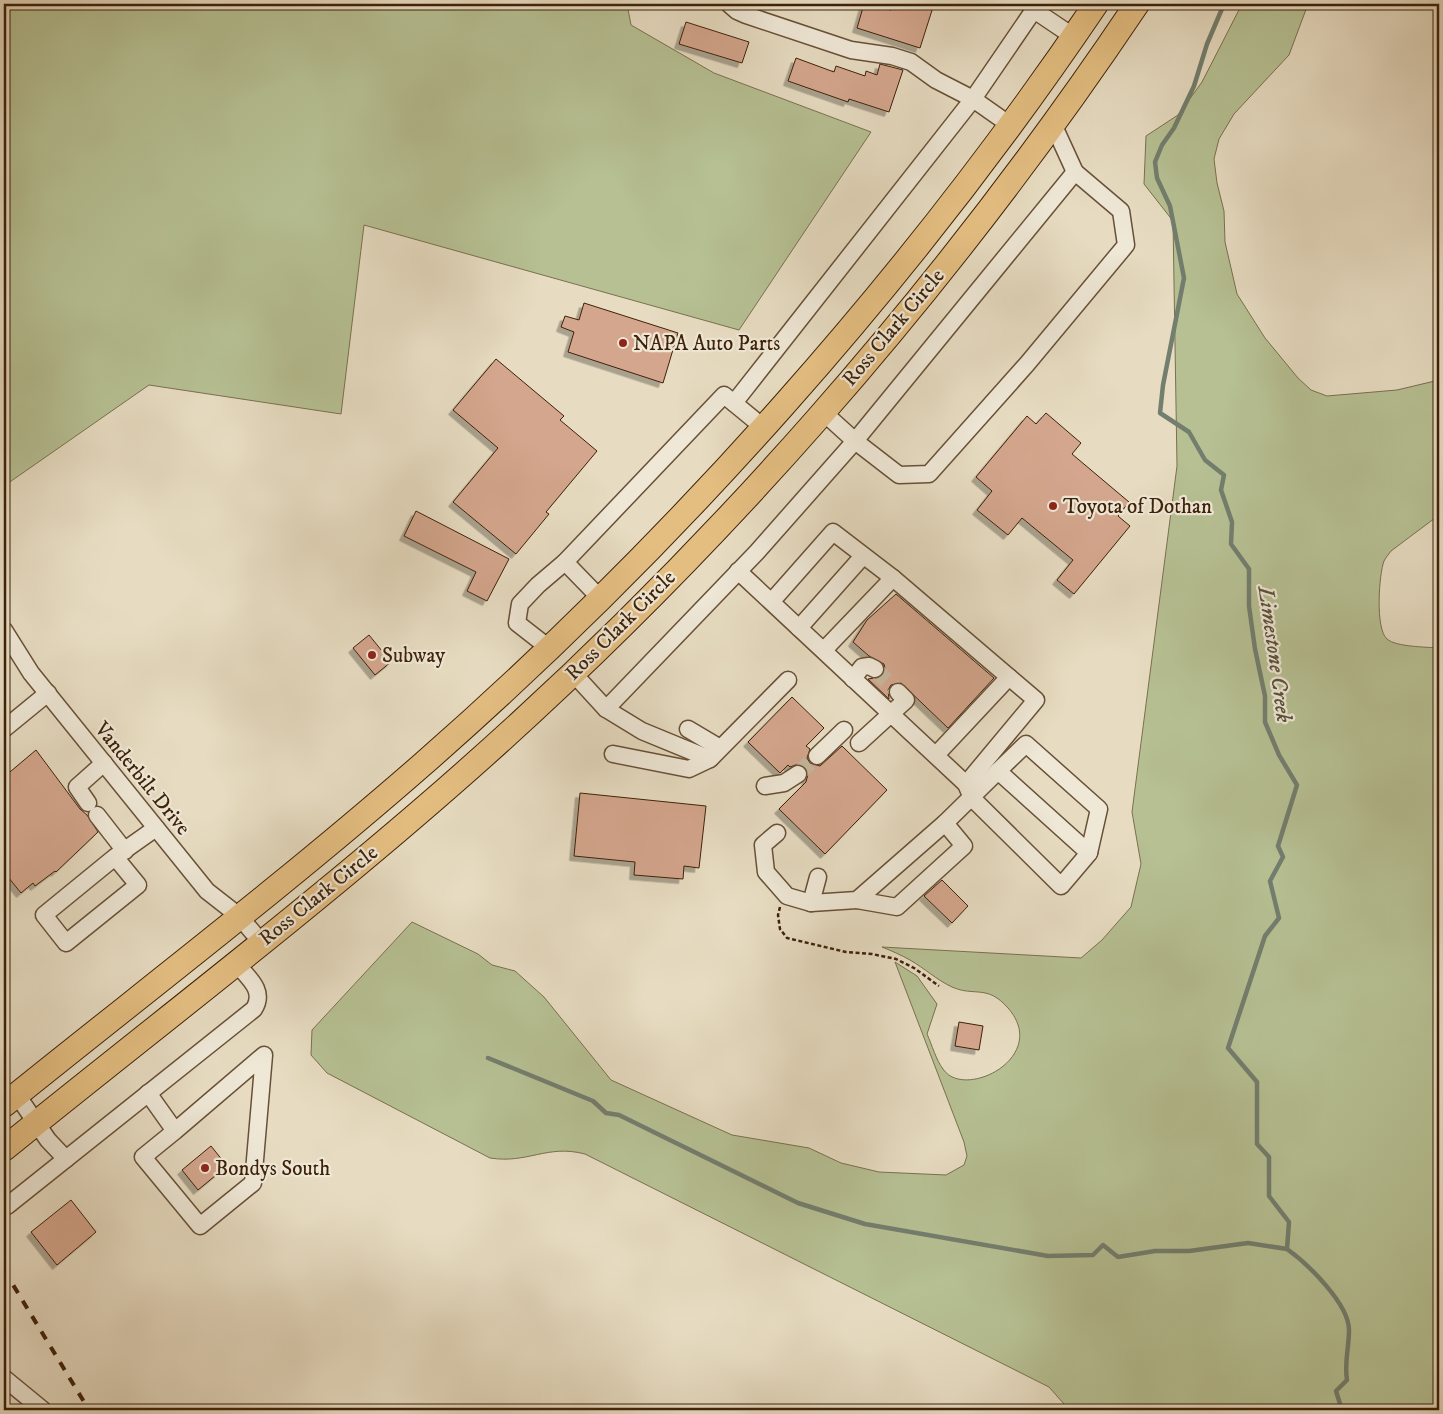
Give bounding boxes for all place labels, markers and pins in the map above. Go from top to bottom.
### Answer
place label: NAPA Auto Parts [633,331,780,357]
marker: NAPA Auto Parts [617,337,629,349]
place label: Toyota of Dothan [1063,494,1212,520]
marker: Toyota of Dothan [1047,500,1059,512]
place label: Subway [382,643,446,669]
marker: Subway [366,649,378,661]
place label: Bondys South [215,1156,330,1182]
marker: Bondys South [199,1162,211,1174]

